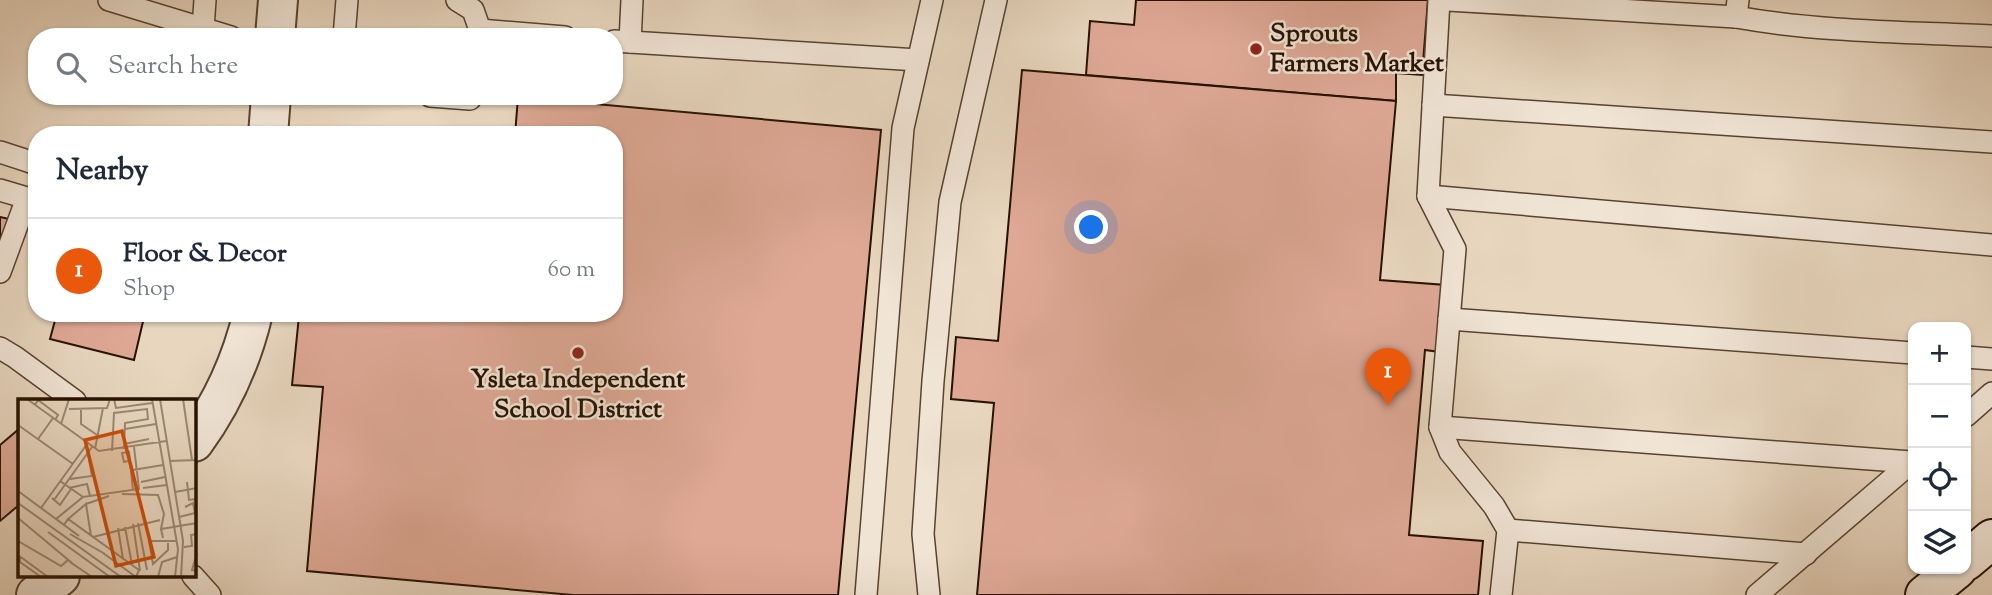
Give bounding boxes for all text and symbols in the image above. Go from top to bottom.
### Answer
place label: Sprouts Farmers Market [1270,16,1444,83]
search box [28,28,623,105]
marker: Sprouts Farmers Market [1248,41,1264,57]
icon: search [52,48,90,86]
text: Search here [108,48,238,85]
text: Nearby [56,150,148,193]
your location [1074,210,1108,244]
text: Floor & Decor [123,236,287,273]
text: 1 [75,254,83,287]
text: 60 m [547,254,595,287]
text: Shop [123,273,175,306]
map controls [1908,322,1971,574]
button: + [1908,322,1971,385]
marker: Ysleta Independent School District [570,345,586,361]
pin: 1 [1365,348,1411,406]
place label: Ysleta Independent School District [471,362,685,429]
button: − [1908,385,1971,448]
inset map [18,399,196,578]
button: locate [1908,448,1971,511]
button: layers [1908,511,1971,574]

